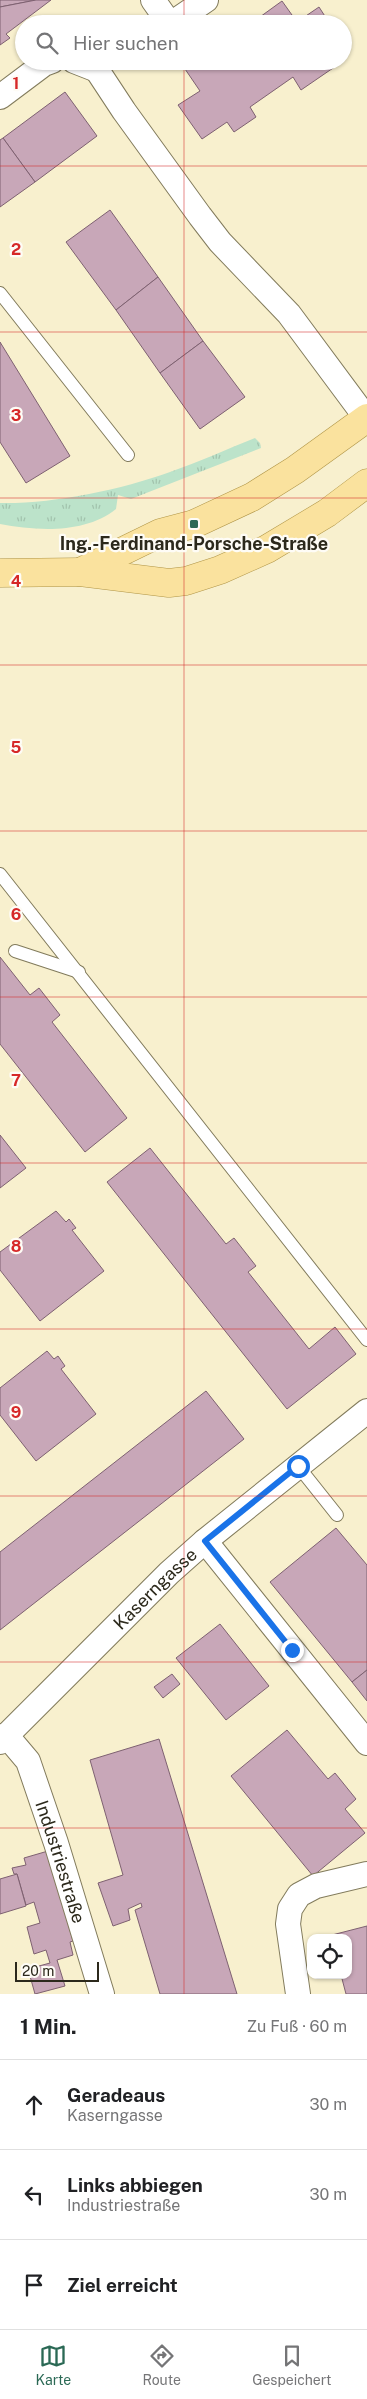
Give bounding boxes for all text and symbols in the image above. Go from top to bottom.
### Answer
search box [15,15,352,70]
icon: search [33,29,61,57]
text: Hier suchen [73,32,179,54]
text: 1 [13,74,19,93]
text: 2 [11,240,21,259]
text: 3 [11,406,21,425]
marker: Ing.-Ferdinand-Porsche-Straße [188,518,200,530]
place label: Ing.-Ferdinand-Porsche-Straße [60,533,328,554]
text: 4 [11,572,22,591]
text: 5 [11,738,22,757]
text: 6 [11,905,21,924]
text: 7 [11,1071,21,1090]
text: 8 [11,1237,22,1256]
text: 9 [11,1403,21,1422]
route start [287,1455,310,1478]
street label: Kaserngasse [109,1543,201,1633]
route end [281,1639,304,1662]
street label: Industriestraße [32,1797,90,1926]
map controls [307,1934,352,1979]
button: locate [307,1934,352,1979]
scale bar [15,1959,99,1982]
text: 20 m [22,1963,54,1979]
text: 1 Min. [20,2014,77,2039]
text: Zu Fuß · 60 m [247,2017,347,2036]
text: Geradeaus [67,2084,165,2106]
icon: ahead [20,2091,48,2119]
text: 30 m [310,2095,347,2114]
text: Kaserngasse [67,2106,163,2125]
text: Links abbiegen [67,2174,203,2196]
icon: left [20,2181,48,2209]
text: 30 m [310,2185,347,2204]
text: Industriestraße [67,2196,180,2215]
icon: arrive [20,2271,48,2299]
text: Ziel erreicht [67,2274,178,2296]
tab: Karte [36,2342,71,2388]
tab: Route [142,2342,181,2388]
tab: Gespeichert [252,2342,331,2388]

